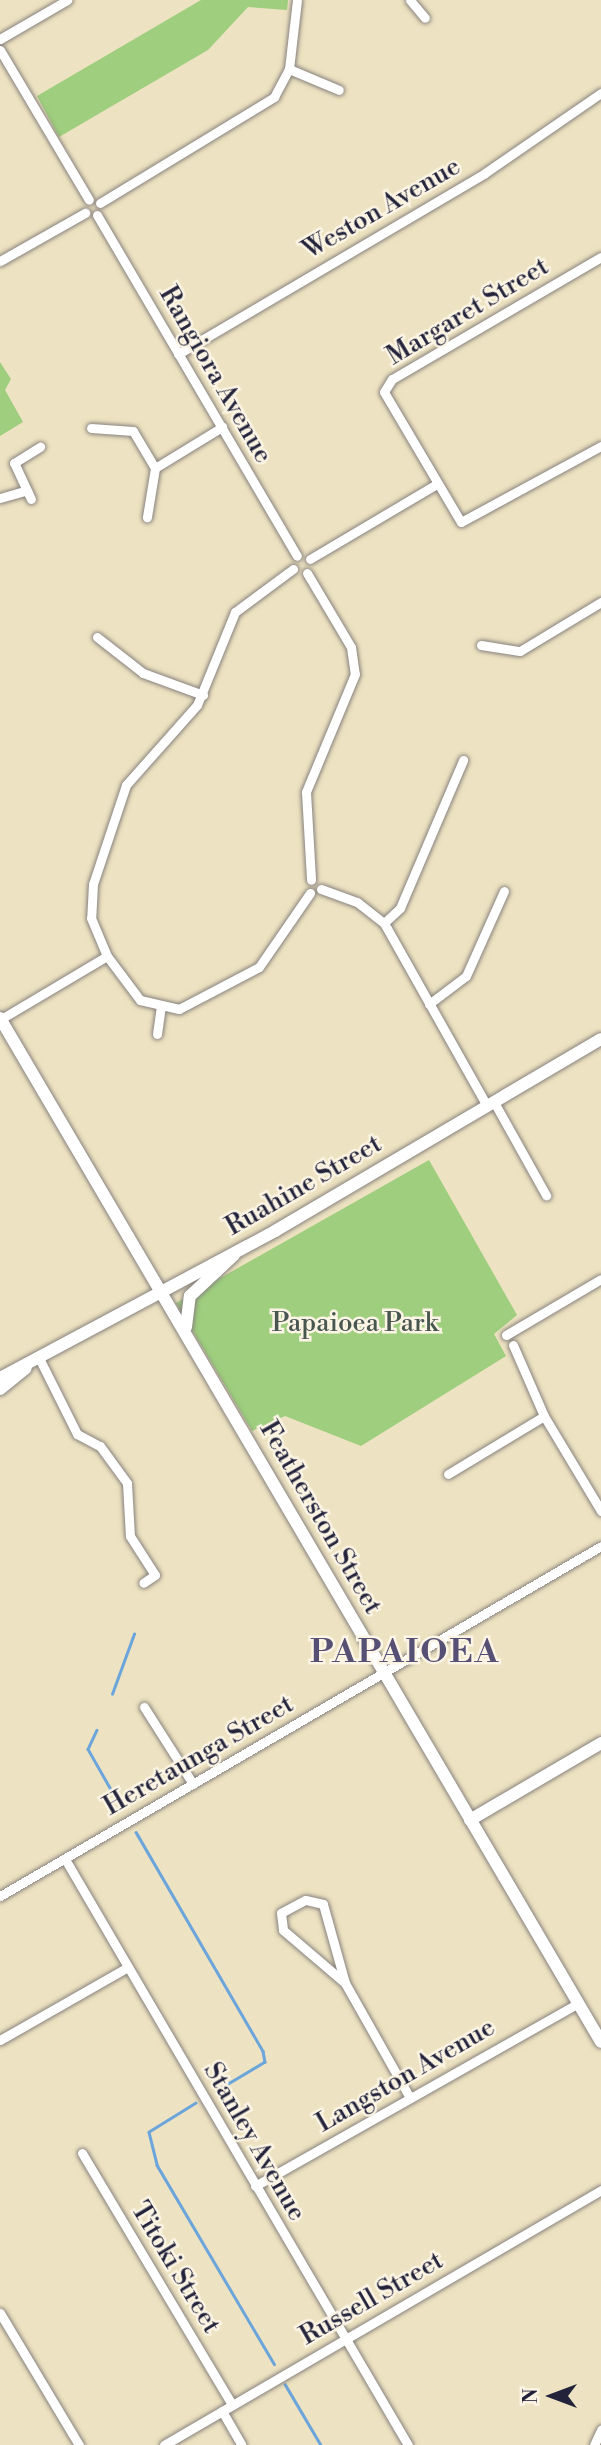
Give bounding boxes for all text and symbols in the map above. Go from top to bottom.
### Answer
street label: Weston Avenue [298,151,466,267]
street label: Margaret Street [381,251,555,373]
street label: Rangiora Avenue [152,281,278,469]
street label: Ruahine Street [221,1129,387,1243]
park label: Papaioea Park [272,1308,438,1340]
street label: Featherston Street [252,1416,388,1620]
district label: PAPAIOEA [311,1633,499,1673]
street label: Heretaunga Street [99,1689,299,1823]
street label: Langston Avenue [311,2012,501,2140]
street label: Stanley Avenue [196,2057,312,2227]
street label: Titoki Street [124,2197,226,2339]
street label: Russell Street [295,2245,449,2353]
north arrow [517,2361,587,2431]
text: N [519,2388,543,2404]

